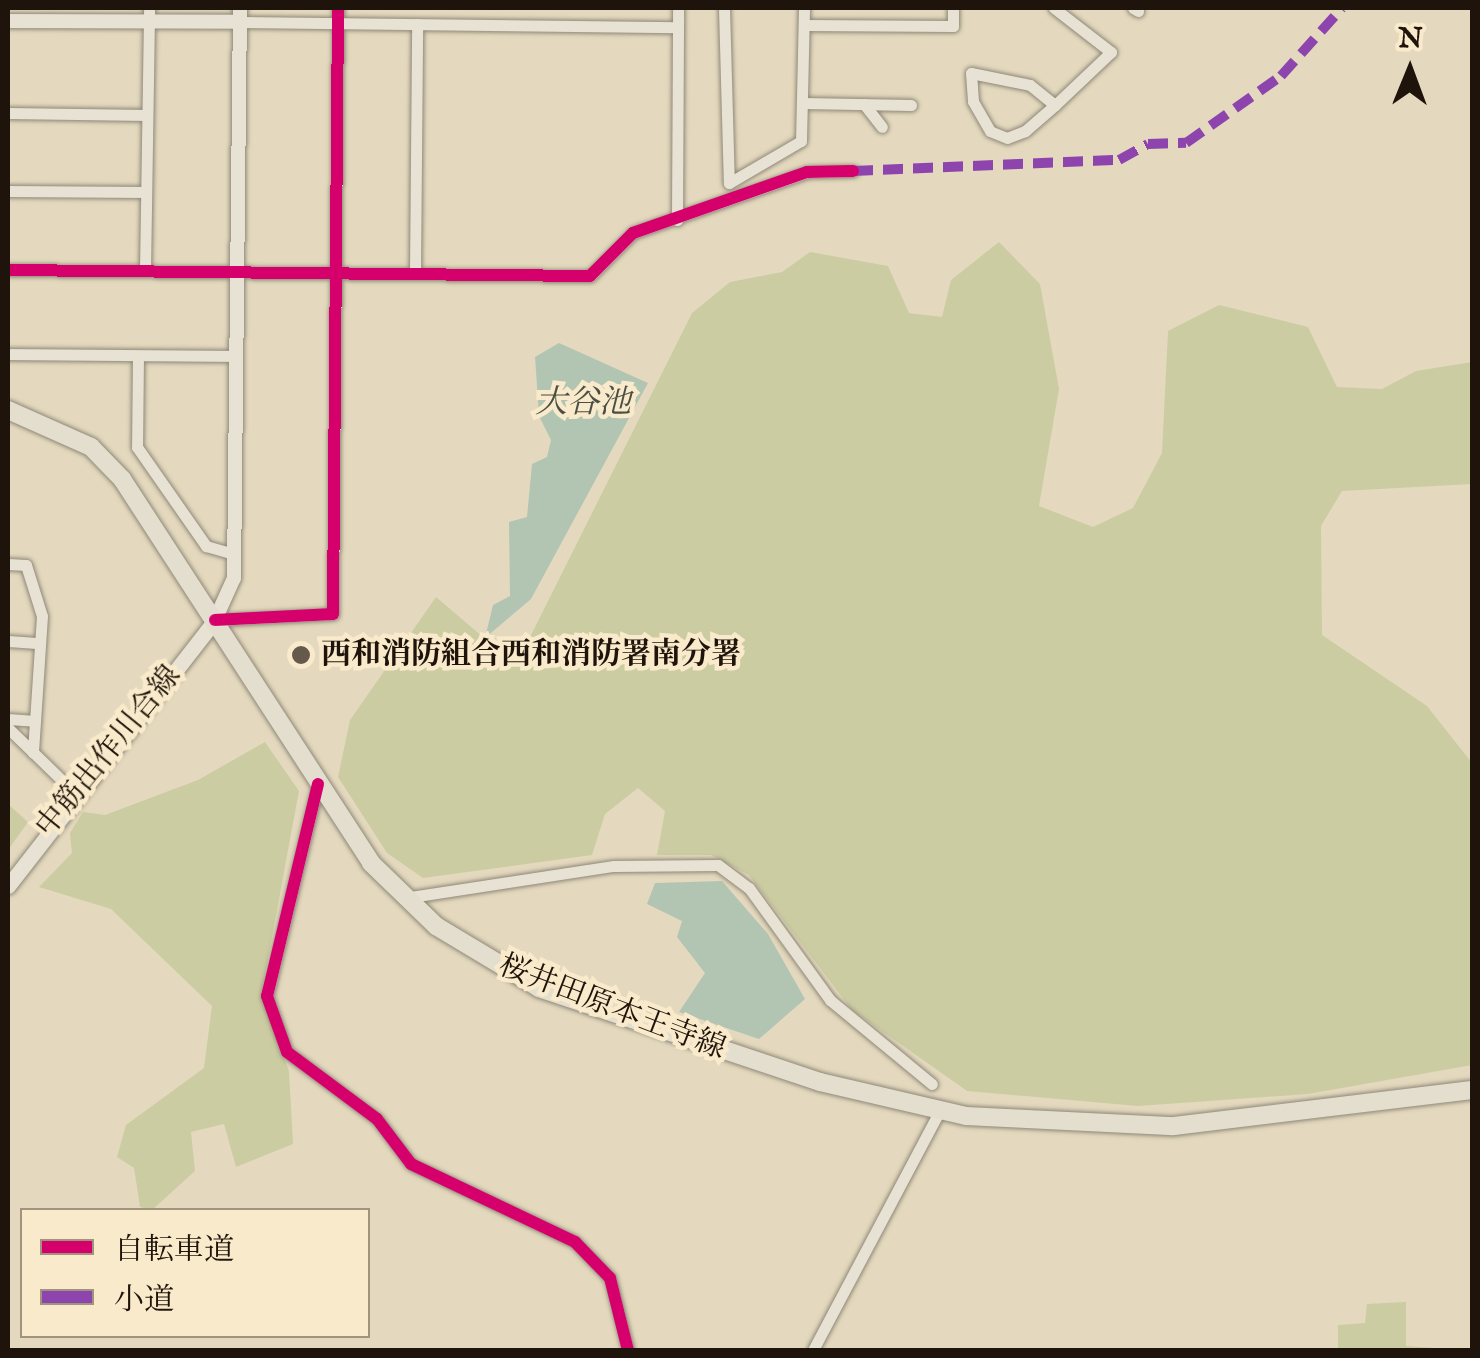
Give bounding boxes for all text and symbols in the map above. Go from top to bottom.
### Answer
north arrow [1360,20,1460,120]
text: N [1398,22,1423,57]
water label: 大谷池 [535,385,631,423]
place label: 西和消防組合西和消防署南分署 [321,637,741,673]
marker: 西和消防組合西和消防署南分署 [290,644,312,666]
street label: 中筋出作川合線 [29,659,189,845]
street label: 桜井田原本王寺線 [494,948,730,1068]
legend [20,1208,370,1338]
text: 自転車道 [114,1232,234,1270]
text: 小道 [114,1282,174,1320]

